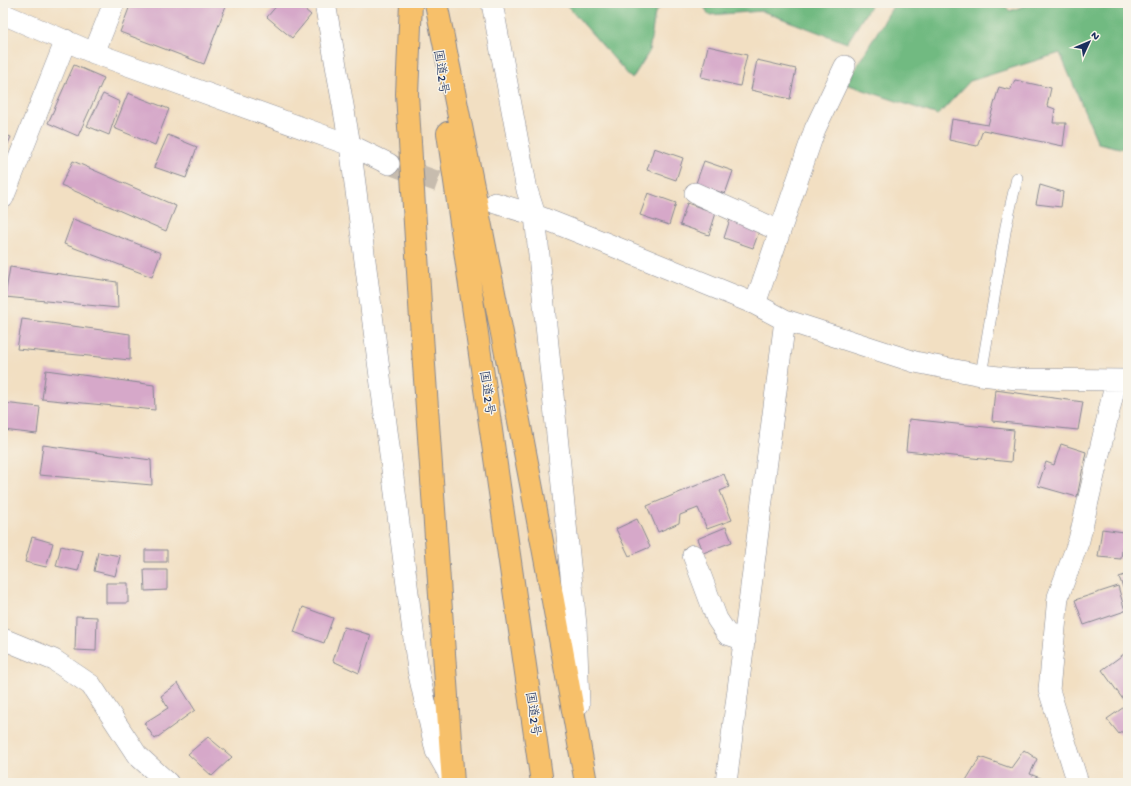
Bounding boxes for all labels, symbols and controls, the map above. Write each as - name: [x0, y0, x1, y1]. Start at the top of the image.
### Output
- north arrow: [1069, 22, 1109, 62]
- text: N: [1088, 30, 1102, 43]
- street label: 国道2号: [429, 48, 452, 96]
- street label: 国道2号: [475, 369, 498, 417]
- street label: 国道2号: [521, 690, 544, 738]

